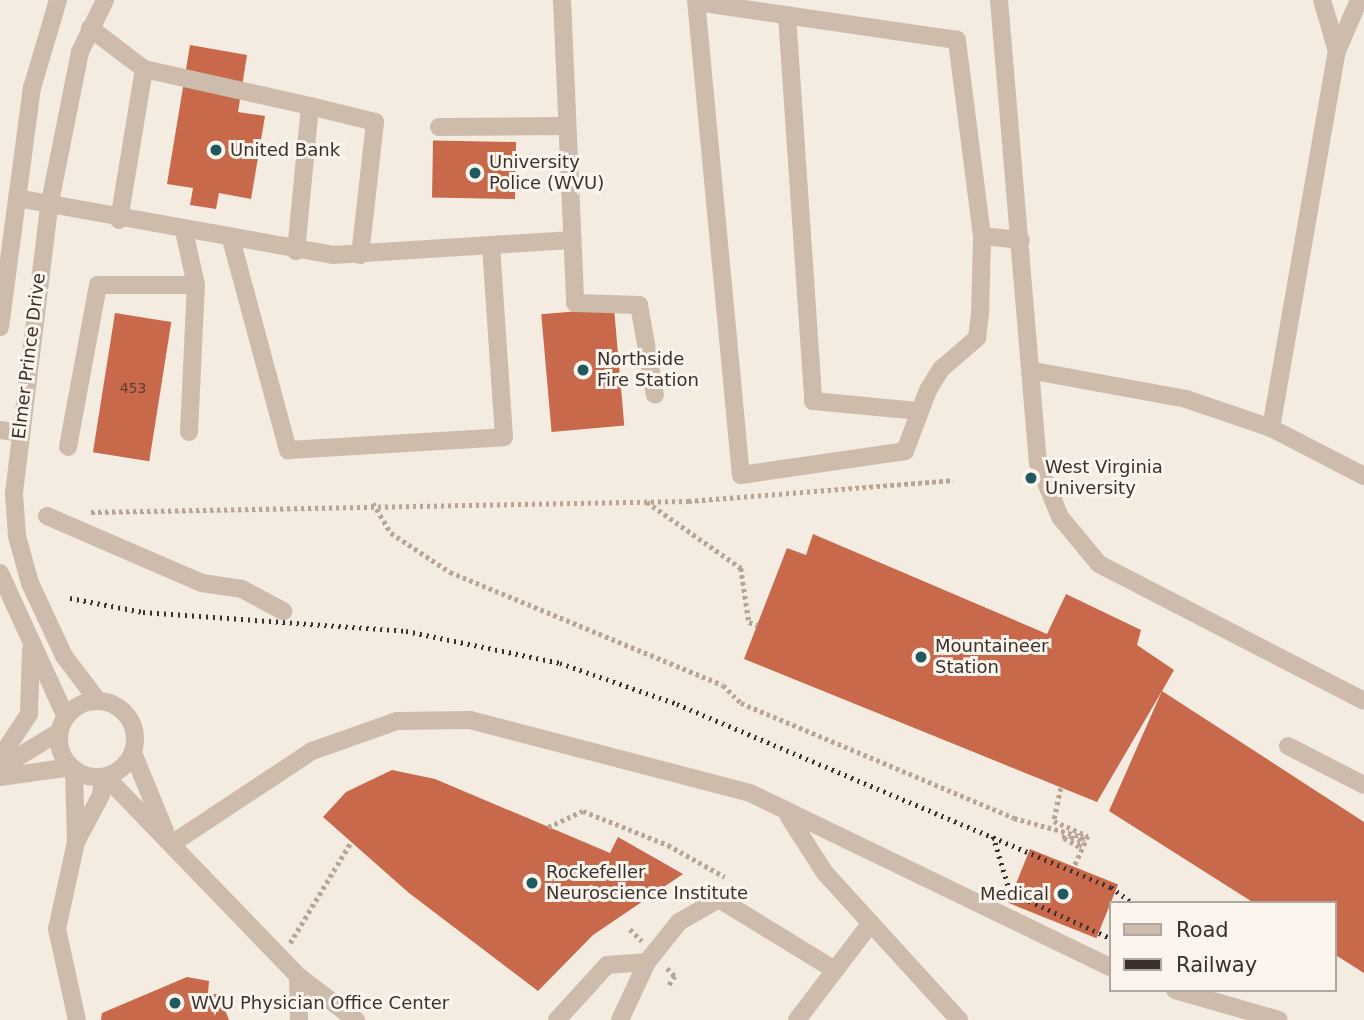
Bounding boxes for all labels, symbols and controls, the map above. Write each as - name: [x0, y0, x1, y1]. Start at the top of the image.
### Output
- place label: United Bank: [230, 139, 340, 161]
- marker: United Bank: [208, 142, 224, 158]
- place label: University Police (WVU): [489, 152, 604, 194]
- marker: University Police (WVU): [467, 165, 483, 181]
- street label: Elmer Prince Drive: [8, 272, 50, 440]
- place label: Northside Fire Station: [597, 349, 699, 392]
- marker: Northside Fire Station: [575, 362, 591, 378]
- house number: 453: [120, 380, 146, 396]
- place label: West Virginia University: [1045, 457, 1163, 500]
- marker: West Virginia University: [1023, 470, 1039, 486]
- place label: Mountaineer Station: [935, 636, 1048, 678]
- marker: Mountaineer Station: [913, 649, 929, 665]
- place label: Rockefeller Neuroscience Institute: [546, 862, 748, 904]
- marker: Rockefeller Neuroscience Institute: [524, 875, 540, 891]
- place label: Medical: [980, 883, 1049, 905]
- marker: Medical: [1055, 886, 1071, 902]
- legend: [1108, 901, 1336, 992]
- text: Road: [1176, 918, 1229, 942]
- text: Railway: [1176, 953, 1257, 977]
- place label: WVU Physician Office Center: [191, 992, 449, 1014]
- marker: WVU Physician Office Center: [165, 993, 185, 1013]

